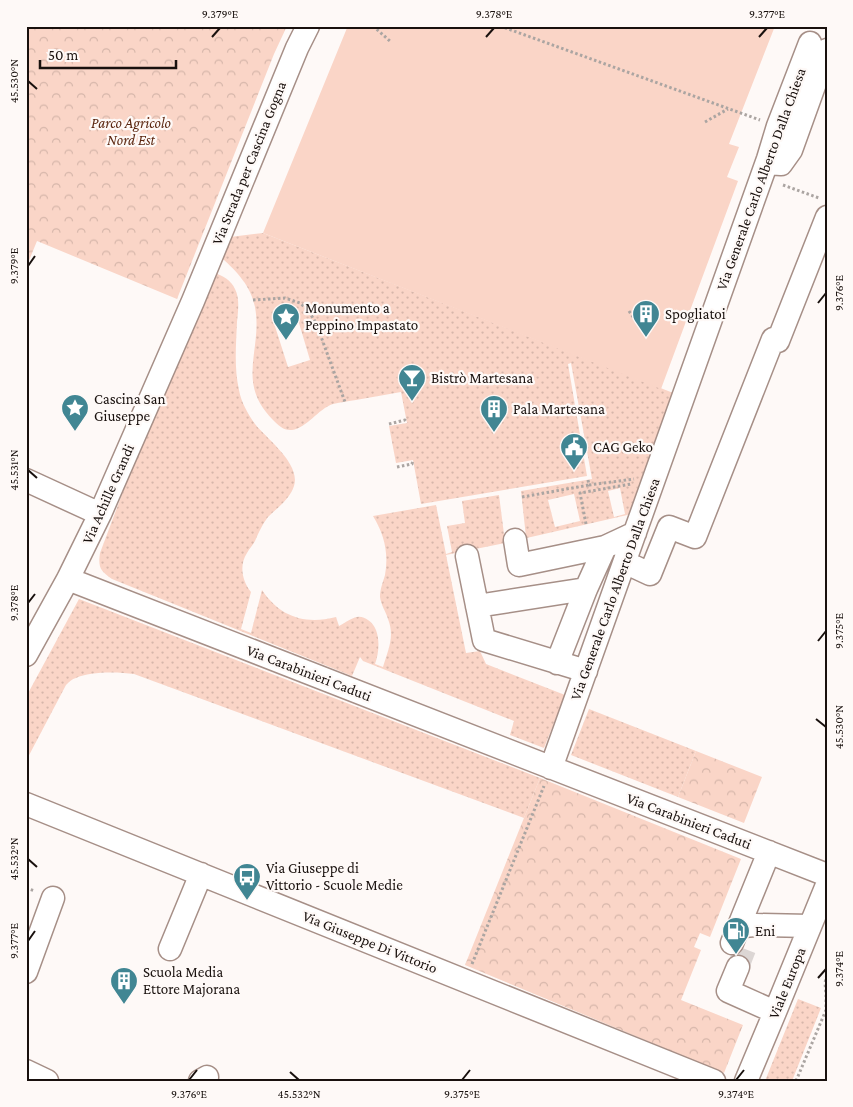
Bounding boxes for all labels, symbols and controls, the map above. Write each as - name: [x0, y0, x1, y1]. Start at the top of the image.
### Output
- text: 9.379°E: [202, 7, 239, 21]
- text: 9.378°E: [476, 7, 513, 21]
- text: 9.377°E: [749, 7, 785, 21]
- scale bar: [40, 38, 176, 70]
- text: 50 m: [48, 47, 78, 63]
- text: 45.530°N: [7, 59, 21, 103]
- street label: Via Generale Carlo Alberto Dalla Chiesa: [713, 66, 809, 292]
- street label: Via Strada per Cascina Gogna: [209, 79, 290, 247]
- park label: Parco Agricolo Nord Est: [91, 115, 171, 148]
- text: 9.379°E: [7, 247, 21, 284]
- text: 9.376°E: [832, 275, 846, 311]
- building icon: Spogliatoi: [631, 299, 661, 338]
- place label: Monumento a Peppino Impastato: [305, 300, 418, 334]
- place icon: Monumento a Peppino Impastato: [271, 302, 301, 341]
- place label: Spogliatoi: [665, 306, 726, 323]
- bar icon: Bistrò Martesana: [397, 363, 427, 402]
- place label: Bistrò Martesana: [431, 370, 533, 386]
- place label: Cascina San Giuseppe: [94, 391, 166, 425]
- place icon: Cascina San Giuseppe: [60, 393, 90, 432]
- building icon: Pala Martesana: [479, 394, 509, 433]
- place label: Pala Martesana: [513, 401, 605, 417]
- public building icon: CAG Geko: [559, 432, 589, 471]
- place label: CAG Geko: [593, 439, 653, 455]
- street label: Via Achille Grandi: [79, 442, 137, 546]
- text: 45.531°N: [7, 449, 21, 491]
- street label: Via Generale Carlo Alberto Dalla Chiesa: [567, 476, 663, 702]
- text: 9.378°E: [7, 584, 21, 621]
- text: 9.375°E: [832, 613, 846, 649]
- street label: Via Carabinieri Caduti: [244, 642, 374, 704]
- text: 45.530°N: [832, 705, 846, 749]
- street label: Via Carabinieri Caduti: [624, 790, 754, 852]
- text: 45.532°N: [7, 837, 21, 881]
- place label: Via Giuseppe di Vittorio - Scuole Medie: [266, 860, 403, 893]
- bus stop icon: Via Giuseppe di Vittorio - Scuole Medie: [232, 862, 262, 901]
- street label: Via Giuseppe Di Vittorio: [300, 908, 440, 977]
- fuel station icon: Eni: [721, 916, 751, 955]
- text: 9.377°E: [7, 923, 21, 959]
- place label: Eni: [755, 923, 775, 939]
- street label: Viale Europa: [765, 945, 810, 1022]
- text: 9.374°E: [832, 951, 846, 987]
- place label: Scuola Media Ettore Majorana: [143, 964, 240, 998]
- building icon: Scuola Media Ettore Majorana: [109, 966, 139, 1005]
- text: 9.376°E: [171, 1087, 207, 1101]
- text: 45.532°N: [277, 1087, 321, 1101]
- text: 9.375°E: [444, 1087, 480, 1101]
- text: 9.374°E: [718, 1087, 754, 1101]

